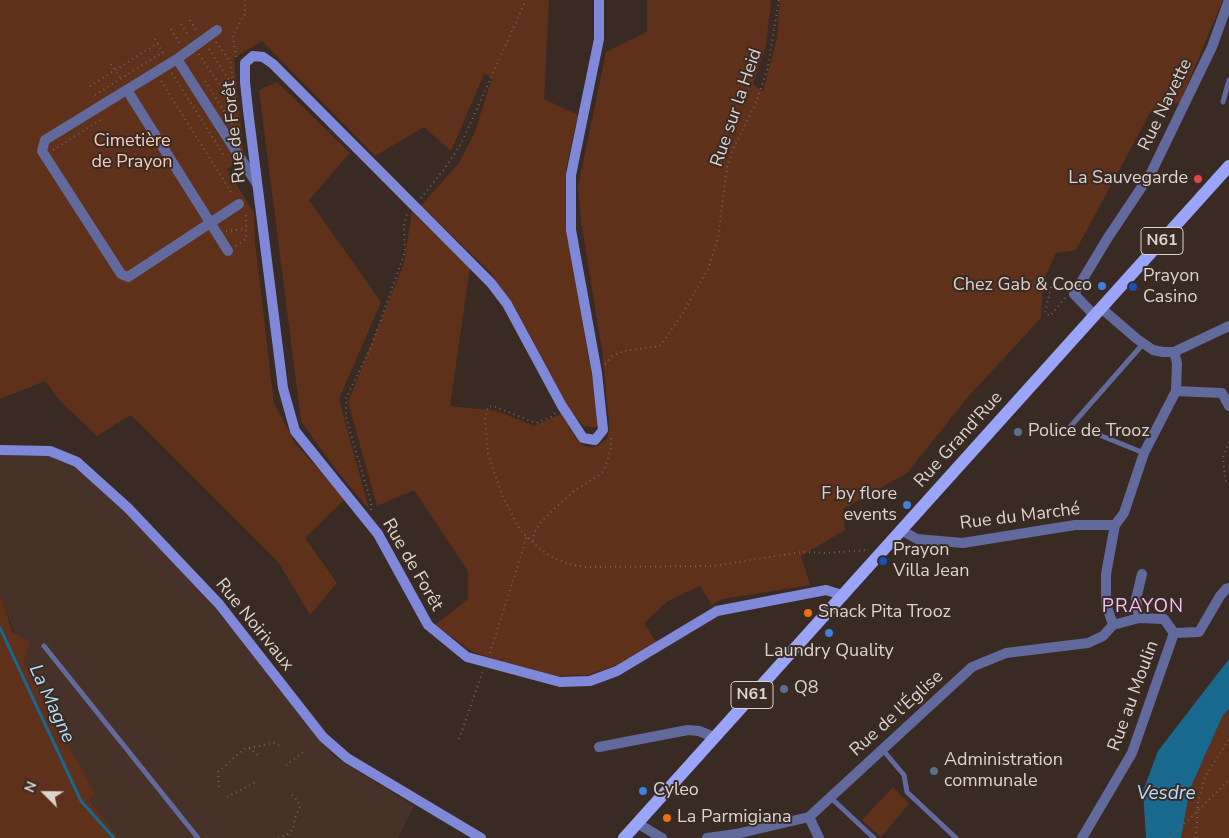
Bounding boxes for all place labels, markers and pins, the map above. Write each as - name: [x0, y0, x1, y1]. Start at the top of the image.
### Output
- place label: La Sauvegarde: [1068, 168, 1188, 190]
- marker: La Sauvegarde: [1192, 173, 1204, 185]
- place label: Prayon Casino: [1143, 266, 1199, 308]
- place label: Chez Gab & Coco: [953, 275, 1092, 297]
- marker: Chez Gab & Coco: [1096, 280, 1108, 292]
- marker: Prayon Casino: [1127, 281, 1139, 293]
- place label: Police de Trooz: [1028, 421, 1150, 443]
- marker: Police de Trooz: [1012, 426, 1024, 438]
- place label: F by flore events: [821, 484, 897, 526]
- marker: F by flore events: [901, 499, 913, 511]
- place label: Prayon Villa Jean: [893, 540, 970, 582]
- marker: Prayon Villa Jean: [877, 555, 889, 567]
- place label: Snack Pita Trooz: [818, 602, 951, 624]
- marker: Snack Pita Trooz: [802, 607, 814, 619]
- marker: Laundry Quality: [823, 627, 835, 639]
- place label: Laundry Quality: [764, 641, 894, 663]
- place label: Q8: [794, 678, 819, 700]
- marker: Q8: [778, 683, 790, 695]
- place label: Administration communale: [944, 750, 1063, 792]
- marker: Administration communale: [928, 765, 940, 777]
- place label: Cyleo: [653, 780, 699, 802]
- marker: Cyleo: [637, 785, 649, 797]
- place label: La Parmigiana: [677, 807, 791, 829]
- marker: La Parmigiana: [661, 812, 673, 824]

